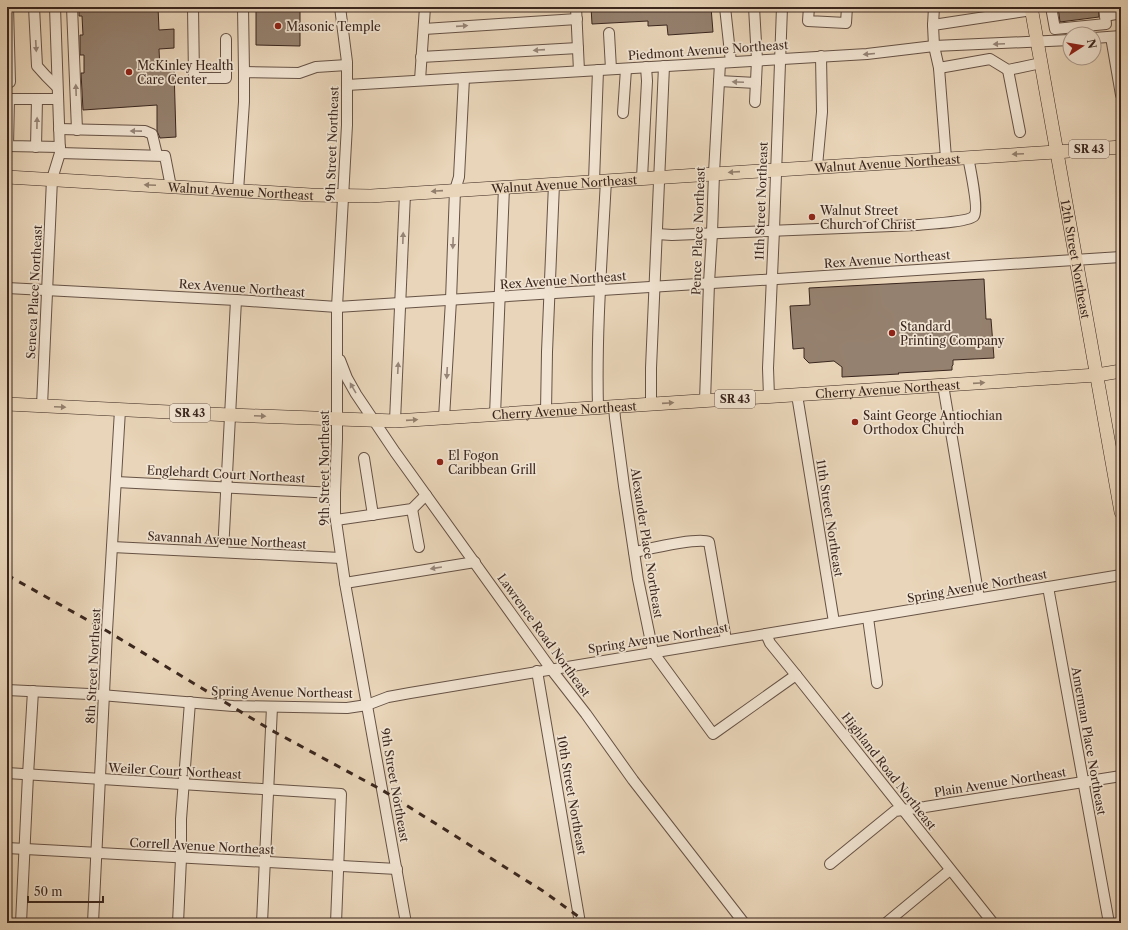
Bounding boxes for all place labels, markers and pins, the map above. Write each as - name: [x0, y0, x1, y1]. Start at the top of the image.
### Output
- place label: Masonic Temple: [286, 19, 381, 34]
- marker: Masonic Temple: [273, 21, 283, 31]
- place label: McKinley Health Care Center: [137, 58, 234, 87]
- marker: McKinley Health Care Center: [124, 67, 134, 77]
- place label: Walnut Street Church of Christ: [819, 203, 916, 232]
- marker: Walnut Street Church of Christ: [807, 212, 817, 222]
- place label: Standard Printing Company: [900, 319, 1005, 348]
- marker: Standard Printing Company: [887, 328, 897, 338]
- place label: Saint George Antiochian Orthodox Church: [863, 408, 1003, 437]
- marker: Saint George Antiochian Orthodox Church: [850, 417, 860, 427]
- place label: El Fogon Caribbean Grill: [448, 448, 536, 477]
- marker: El Fogon Caribbean Grill: [435, 457, 445, 467]

